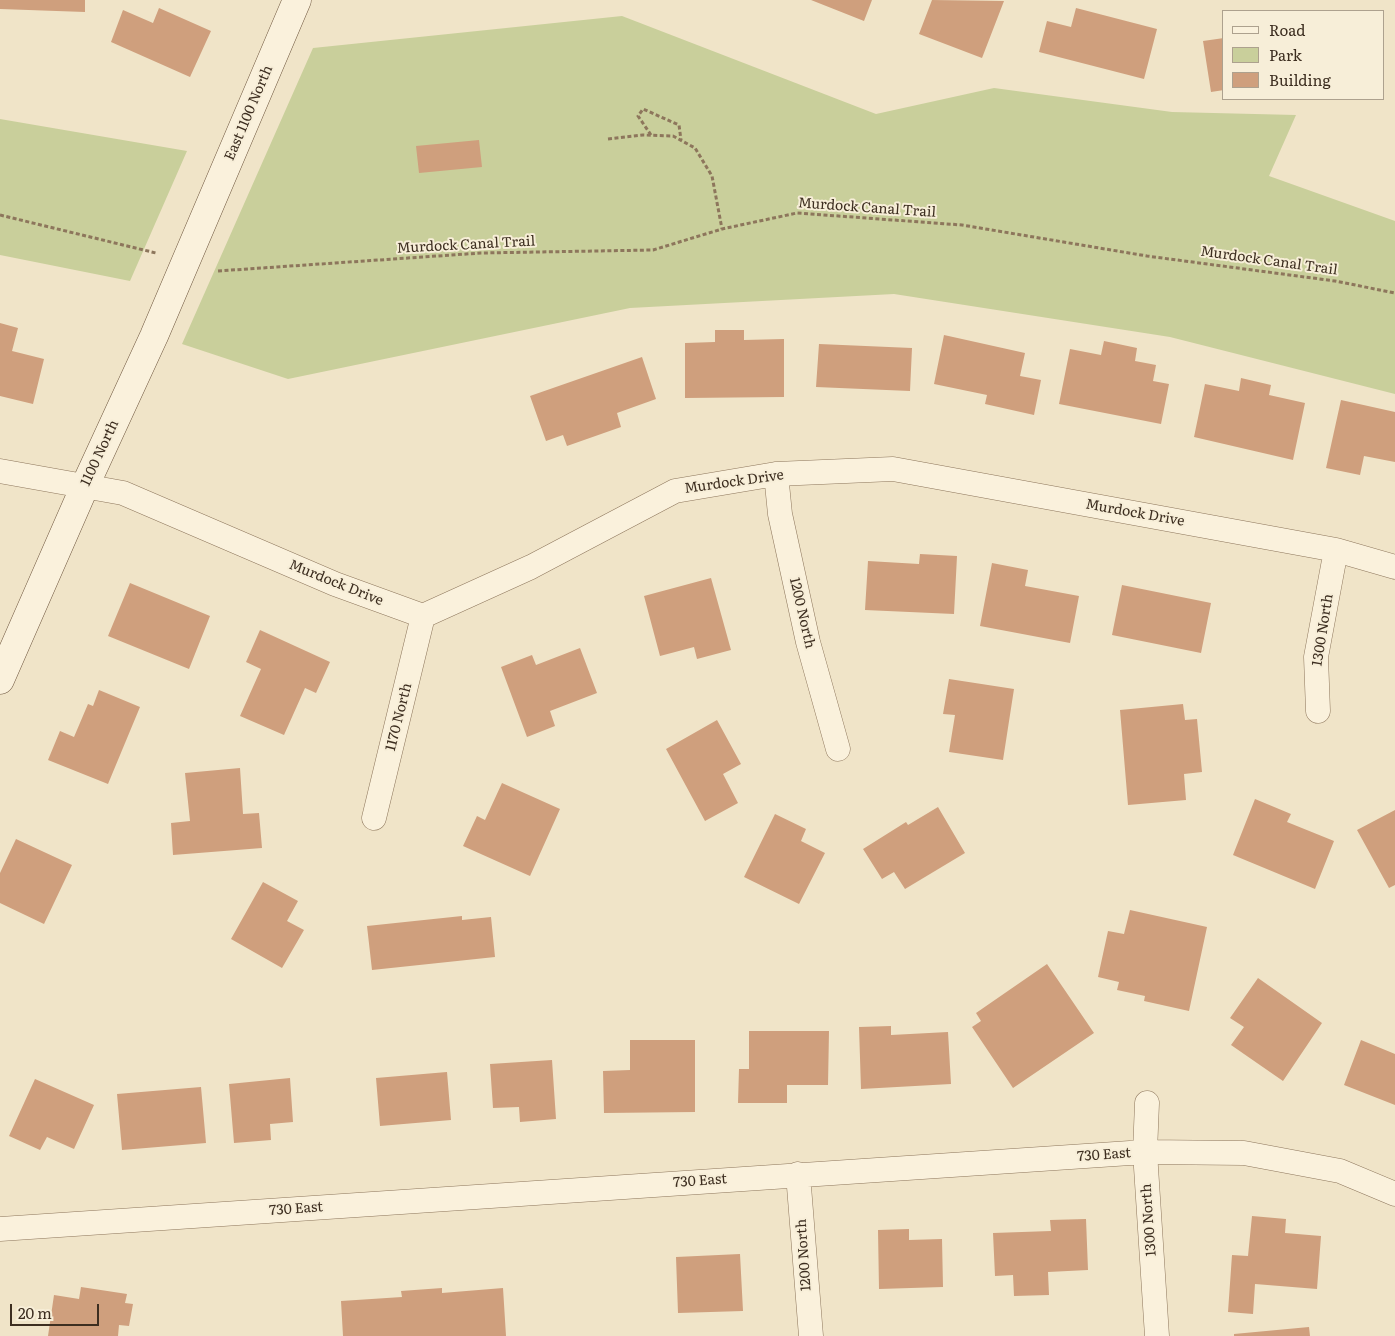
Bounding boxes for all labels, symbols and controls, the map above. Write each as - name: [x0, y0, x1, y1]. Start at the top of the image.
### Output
- legend: [1222, 10, 1385, 100]
- text: Road: [1269, 18, 1305, 41]
- text: Park: [1269, 43, 1302, 66]
- street label: East 1100 North: [221, 63, 277, 163]
- text: Building: [1269, 68, 1331, 91]
- street label: Murdock Canal Trail: [797, 195, 937, 221]
- street label: Murdock Canal Trail: [396, 233, 536, 257]
- street label: Murdock Canal Trail: [1199, 243, 1339, 279]
- street label: 1100 North: [77, 417, 123, 489]
- street label: Murdock Drive: [683, 467, 785, 497]
- street label: Murdock Drive: [1084, 496, 1186, 530]
- street label: Murdock Drive: [286, 556, 386, 610]
- street label: 1200 North: [786, 576, 818, 650]
- street label: 1300 North: [1309, 593, 1337, 667]
- street label: 1170 North: [382, 681, 416, 753]
- street label: 730 East: [1077, 1145, 1131, 1165]
- street label: 730 East: [673, 1171, 727, 1191]
- street label: 1300 North: [1138, 1183, 1160, 1257]
- street label: 730 East: [269, 1199, 323, 1219]
- street label: 1200 North: [793, 1218, 815, 1292]
- scale bar: [12, 1294, 101, 1326]
- text: 20 m: [18, 1301, 52, 1324]

